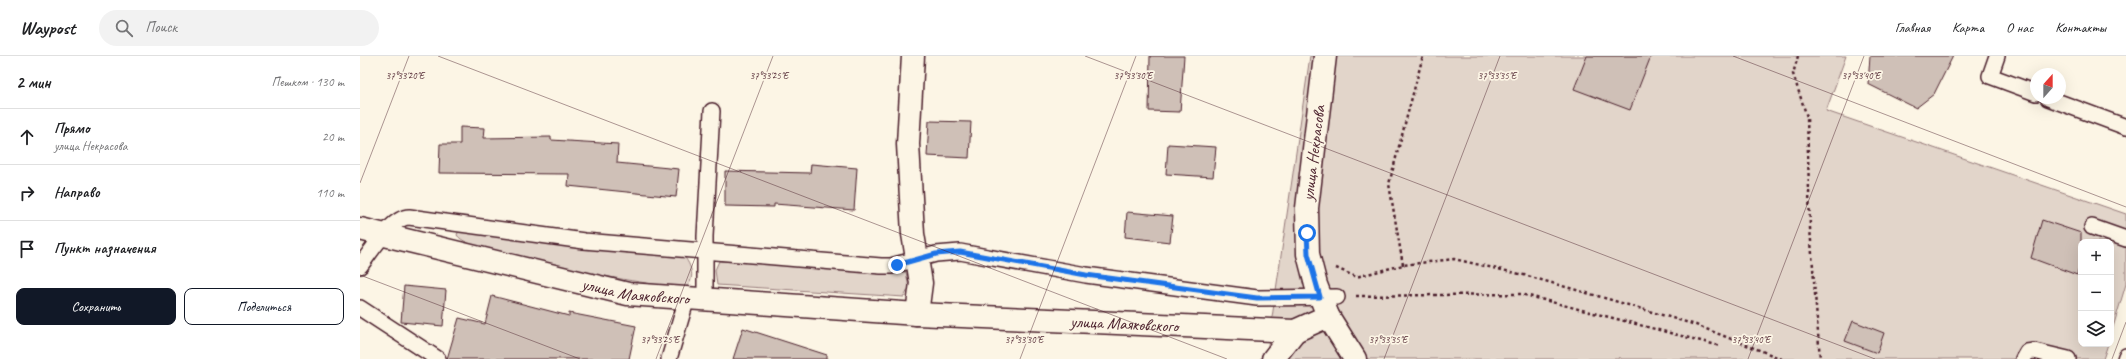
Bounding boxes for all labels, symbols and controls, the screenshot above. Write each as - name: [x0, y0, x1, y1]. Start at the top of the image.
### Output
- search box: [99, 10, 379, 46]
- text: Waypost: [20, 16, 75, 40]
- icon: search: [113, 17, 135, 39]
- text: Поиск: [145, 18, 177, 37]
- text: Главная: [1895, 19, 1930, 36]
- text: Карта: [1952, 19, 1984, 36]
- text: О нас: [2006, 19, 2033, 36]
- text: Контакты: [2055, 19, 2106, 36]
- north arrow: [2030, 68, 2066, 104]
- text: 37°33'20"E: [386, 69, 426, 82]
- text: 37°33'25"E: [750, 69, 790, 82]
- text: 37°33'30"E: [1114, 69, 1154, 82]
- text: 37°33'35"E: [1478, 69, 1518, 82]
- text: 37°33'40"E: [1842, 69, 1882, 82]
- text: 2 мин: [16, 72, 51, 93]
- text: Пешком · 130 m: [271, 74, 344, 90]
- street label: улица Некрасова: [1297, 103, 1330, 203]
- text: Прямо: [54, 119, 90, 138]
- icon: ahead: [16, 126, 38, 148]
- text: 20 m: [322, 129, 344, 145]
- text: улица Некрасова: [54, 138, 127, 154]
- icon: right: [16, 182, 38, 204]
- text: Направо: [54, 183, 100, 202]
- text: 110 m: [316, 185, 344, 201]
- route start: [1298, 224, 1316, 242]
- icon: arrive: [16, 238, 38, 260]
- text: Пункт назначения: [54, 239, 156, 258]
- map controls: [2078, 239, 2114, 347]
- button: +: [2078, 239, 2114, 275]
- route end: [888, 256, 906, 274]
- street label: улица Маяковского: [579, 273, 692, 309]
- button: −: [2078, 275, 2114, 311]
- button: Сохранить: [16, 288, 176, 325]
- button: Поделиться: [184, 288, 344, 325]
- street label: улица Маяковского: [1069, 311, 1181, 337]
- button: layers: [2078, 311, 2114, 347]
- text: 37°33'25"E: [641, 333, 681, 346]
- text: 37°33'30"E: [1005, 333, 1045, 346]
- text: 37°33'35"E: [1369, 333, 1409, 346]
- text: 37°33'40"E: [1732, 333, 1772, 346]

